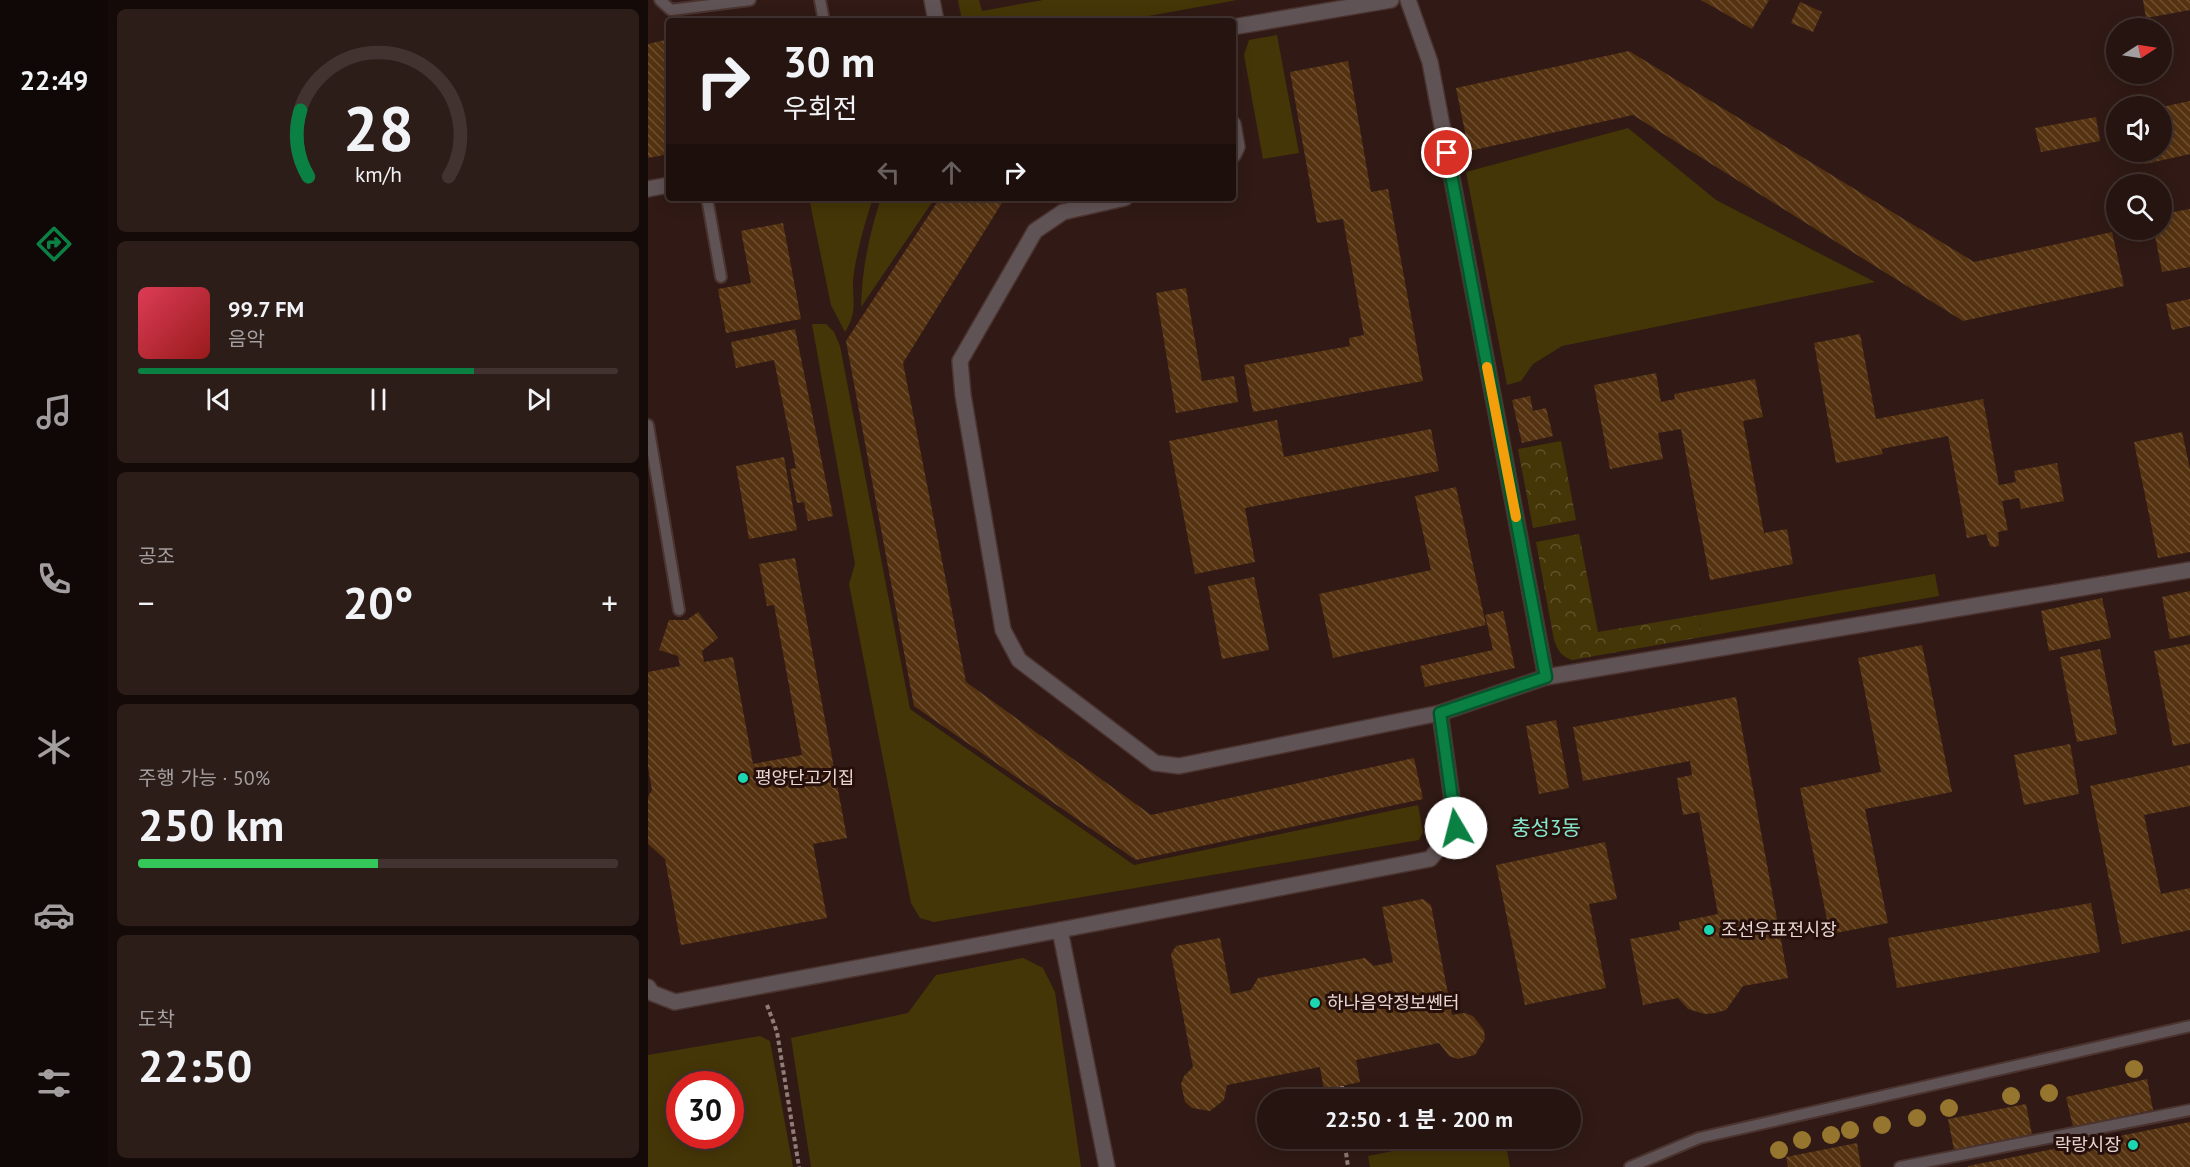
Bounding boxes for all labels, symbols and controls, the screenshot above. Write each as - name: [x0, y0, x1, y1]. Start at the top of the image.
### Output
- north arrow: [2106, 18, 2172, 84]
- map controls: [2106, 18, 2172, 240]
- text: 30 m: [783, 34, 875, 89]
- icon: right: [684, 42, 762, 120]
- text: 22:49: [20, 63, 88, 97]
- text: 28: [343, 87, 413, 168]
- text: 우회전: [783, 91, 858, 125]
- button: sound: [2106, 96, 2172, 162]
- pin: [1421, 127, 1472, 178]
- icon: arrive: [1430, 136, 1463, 169]
- icon: left: [872, 156, 905, 189]
- icon: ahead: [935, 156, 968, 189]
- icon: right: [998, 156, 1031, 189]
- text: km/h: [354, 161, 401, 189]
- button: search: [2106, 174, 2172, 240]
- icon: directions: [33, 223, 75, 265]
- text: 99.7 FM: [228, 295, 304, 323]
- text: 음악: [228, 326, 265, 352]
- icon: previous: [202, 383, 235, 416]
- icon: pause: [362, 383, 395, 416]
- icon: next: [522, 383, 555, 416]
- icon: music: [33, 391, 75, 433]
- text: 공조: [138, 543, 175, 569]
- icon: phone: [33, 558, 75, 600]
- text: 20°: [343, 573, 413, 631]
- text: −: [138, 581, 155, 624]
- text: +: [601, 581, 618, 624]
- icon: climate: [33, 726, 75, 768]
- text: 주행 가능 · 50%: [138, 765, 270, 791]
- place label: 평양단고기집: [755, 766, 854, 789]
- marker: 평양단고기집: [736, 771, 750, 785]
- text: 250 km: [138, 795, 284, 853]
- position arrow: [1424, 796, 1488, 860]
- district label: 충성3동: [1511, 814, 1581, 841]
- icon: car: [33, 894, 75, 936]
- place label: 조선우표전시장: [1721, 918, 1837, 941]
- marker: 조선우표전시장: [1702, 923, 1716, 937]
- place label: 하나음악정보쎈터: [1327, 991, 1459, 1014]
- marker: 하나음악정보쎈터: [1308, 996, 1322, 1010]
- text: 도착: [138, 1006, 175, 1032]
- text: 22:50: [138, 1036, 252, 1094]
- icon: filters: [33, 1062, 75, 1104]
- speed limit sign: 30: [666, 1071, 744, 1149]
- text: 22:50 · 1 분 · 200 m: [1325, 1105, 1513, 1133]
- place label: 락랑시장: [2055, 1133, 2121, 1156]
- marker: 락랑시장: [2126, 1138, 2140, 1152]

